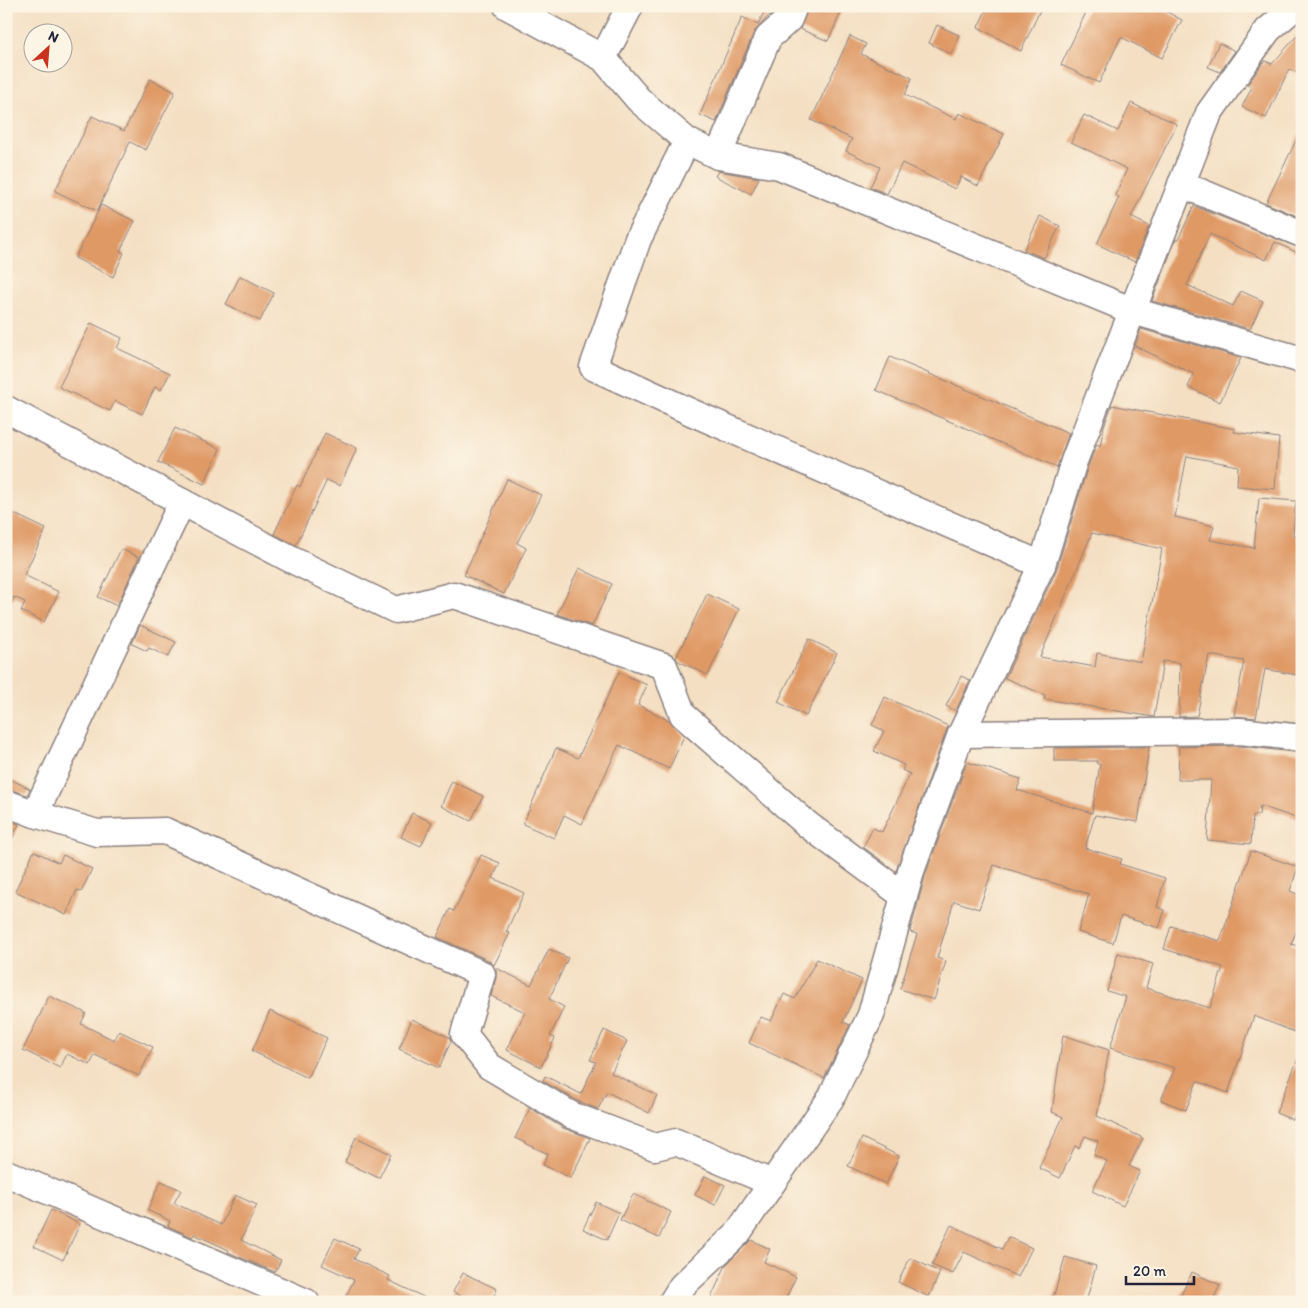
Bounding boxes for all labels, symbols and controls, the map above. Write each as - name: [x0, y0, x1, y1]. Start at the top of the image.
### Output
- north arrow: [22, 22, 72, 72]
- text: N: [46, 27, 61, 46]
- scale bar: [1126, 1253, 1193, 1285]
- text: 20 m: [1133, 1262, 1167, 1280]

